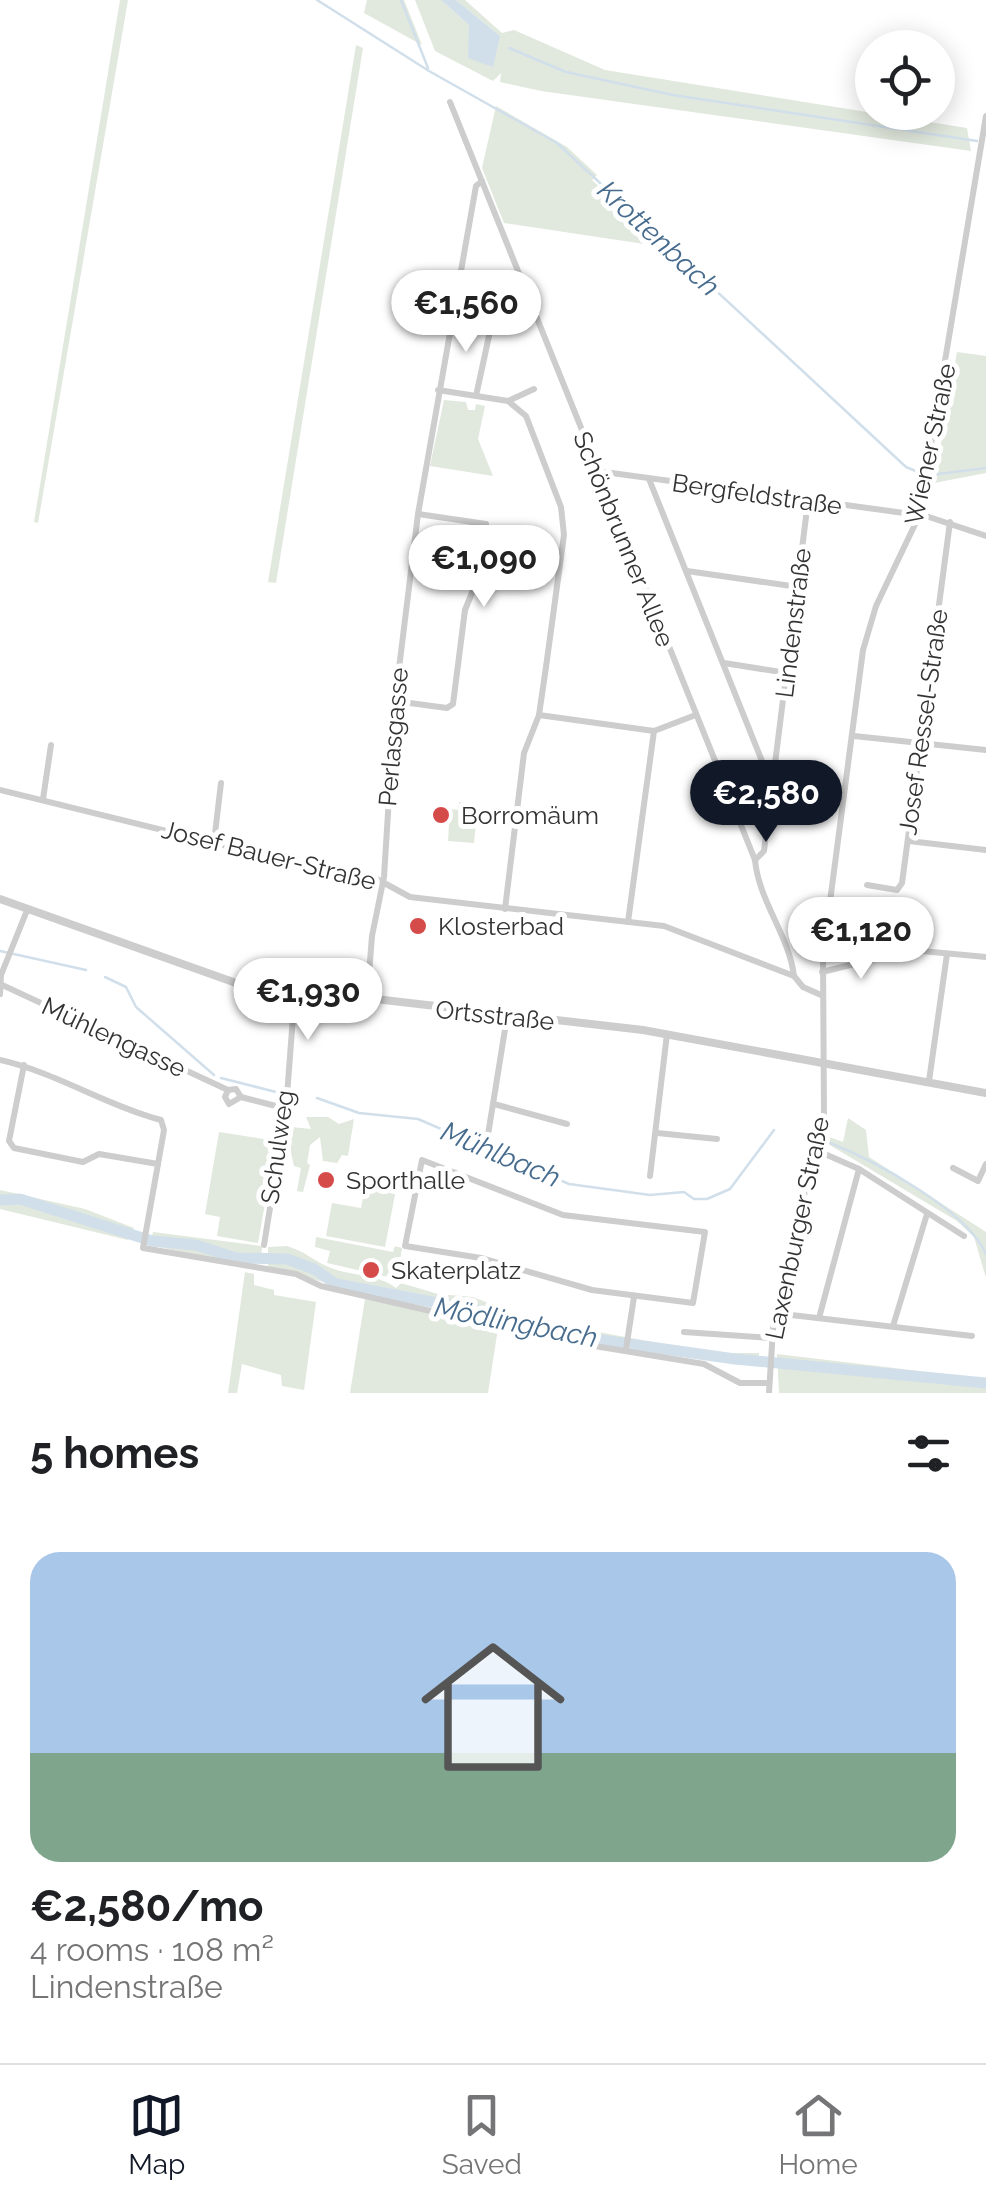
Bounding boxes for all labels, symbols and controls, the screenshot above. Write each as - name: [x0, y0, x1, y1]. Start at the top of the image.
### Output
- map controls: [855, 30, 955, 130]
- button: locate: [855, 30, 955, 130]
- water label: Krottenbach: [591, 174, 726, 303]
- pin: €1,560: [385, 270, 547, 355]
- text: €1,560: [413, 284, 519, 321]
- street label: Wiener Straße: [898, 361, 962, 527]
- street label: Schönbrunner Allee: [567, 427, 681, 651]
- street label: Bergfeldstraße: [670, 467, 844, 521]
- pin: €1,090: [403, 525, 565, 610]
- text: €1,090: [431, 539, 537, 576]
- street label: Lindenstraße: [769, 546, 817, 700]
- street label: Josef Ressel-Straße: [892, 607, 954, 837]
- street label: Perlasgasse: [372, 666, 414, 808]
- pin: €2,580: [685, 760, 847, 845]
- text: €2,580: [712, 774, 820, 811]
- place label: Borromäum: [461, 800, 599, 830]
- marker: Borromäum: [430, 804, 452, 826]
- street label: Josef Bauer-Straße: [159, 814, 379, 896]
- pin: €1,120: [780, 897, 942, 982]
- place label: Klosterbad: [438, 911, 564, 941]
- text: €1,120: [810, 911, 912, 948]
- marker: Klosterbad: [407, 915, 429, 937]
- pin: €1,930: [227, 958, 389, 1043]
- text: €1,930: [255, 972, 361, 1009]
- street label: Mühlengasse: [37, 991, 191, 1083]
- street label: Ortsstraße: [434, 994, 556, 1036]
- street label: Schulweg: [254, 1088, 300, 1206]
- street label: Laxenburger Straße: [759, 1114, 835, 1342]
- water label: Mühlbach: [436, 1115, 565, 1194]
- place label: Sporthalle: [346, 1165, 465, 1195]
- marker: Sporthalle: [315, 1169, 337, 1191]
- place label: Skaterplatz: [391, 1255, 521, 1285]
- marker: Skaterplatz: [360, 1259, 382, 1281]
- water label: Mödlingbach: [432, 1291, 600, 1354]
- icon: filters: [901, 1426, 956, 1481]
- text: 5 homes: [30, 1429, 199, 1478]
- icon: home: [403, 1617, 583, 1797]
- text: €2,580/mo: [30, 1882, 263, 1931]
- text: 4 rooms · 108 m²: [30, 1931, 274, 1968]
- text: Lindenstraße: [30, 1968, 223, 2005]
- tab: Map: [128, 2088, 185, 2181]
- tab: Saved: [442, 2088, 522, 2181]
- tab: Home: [778, 2088, 858, 2181]

